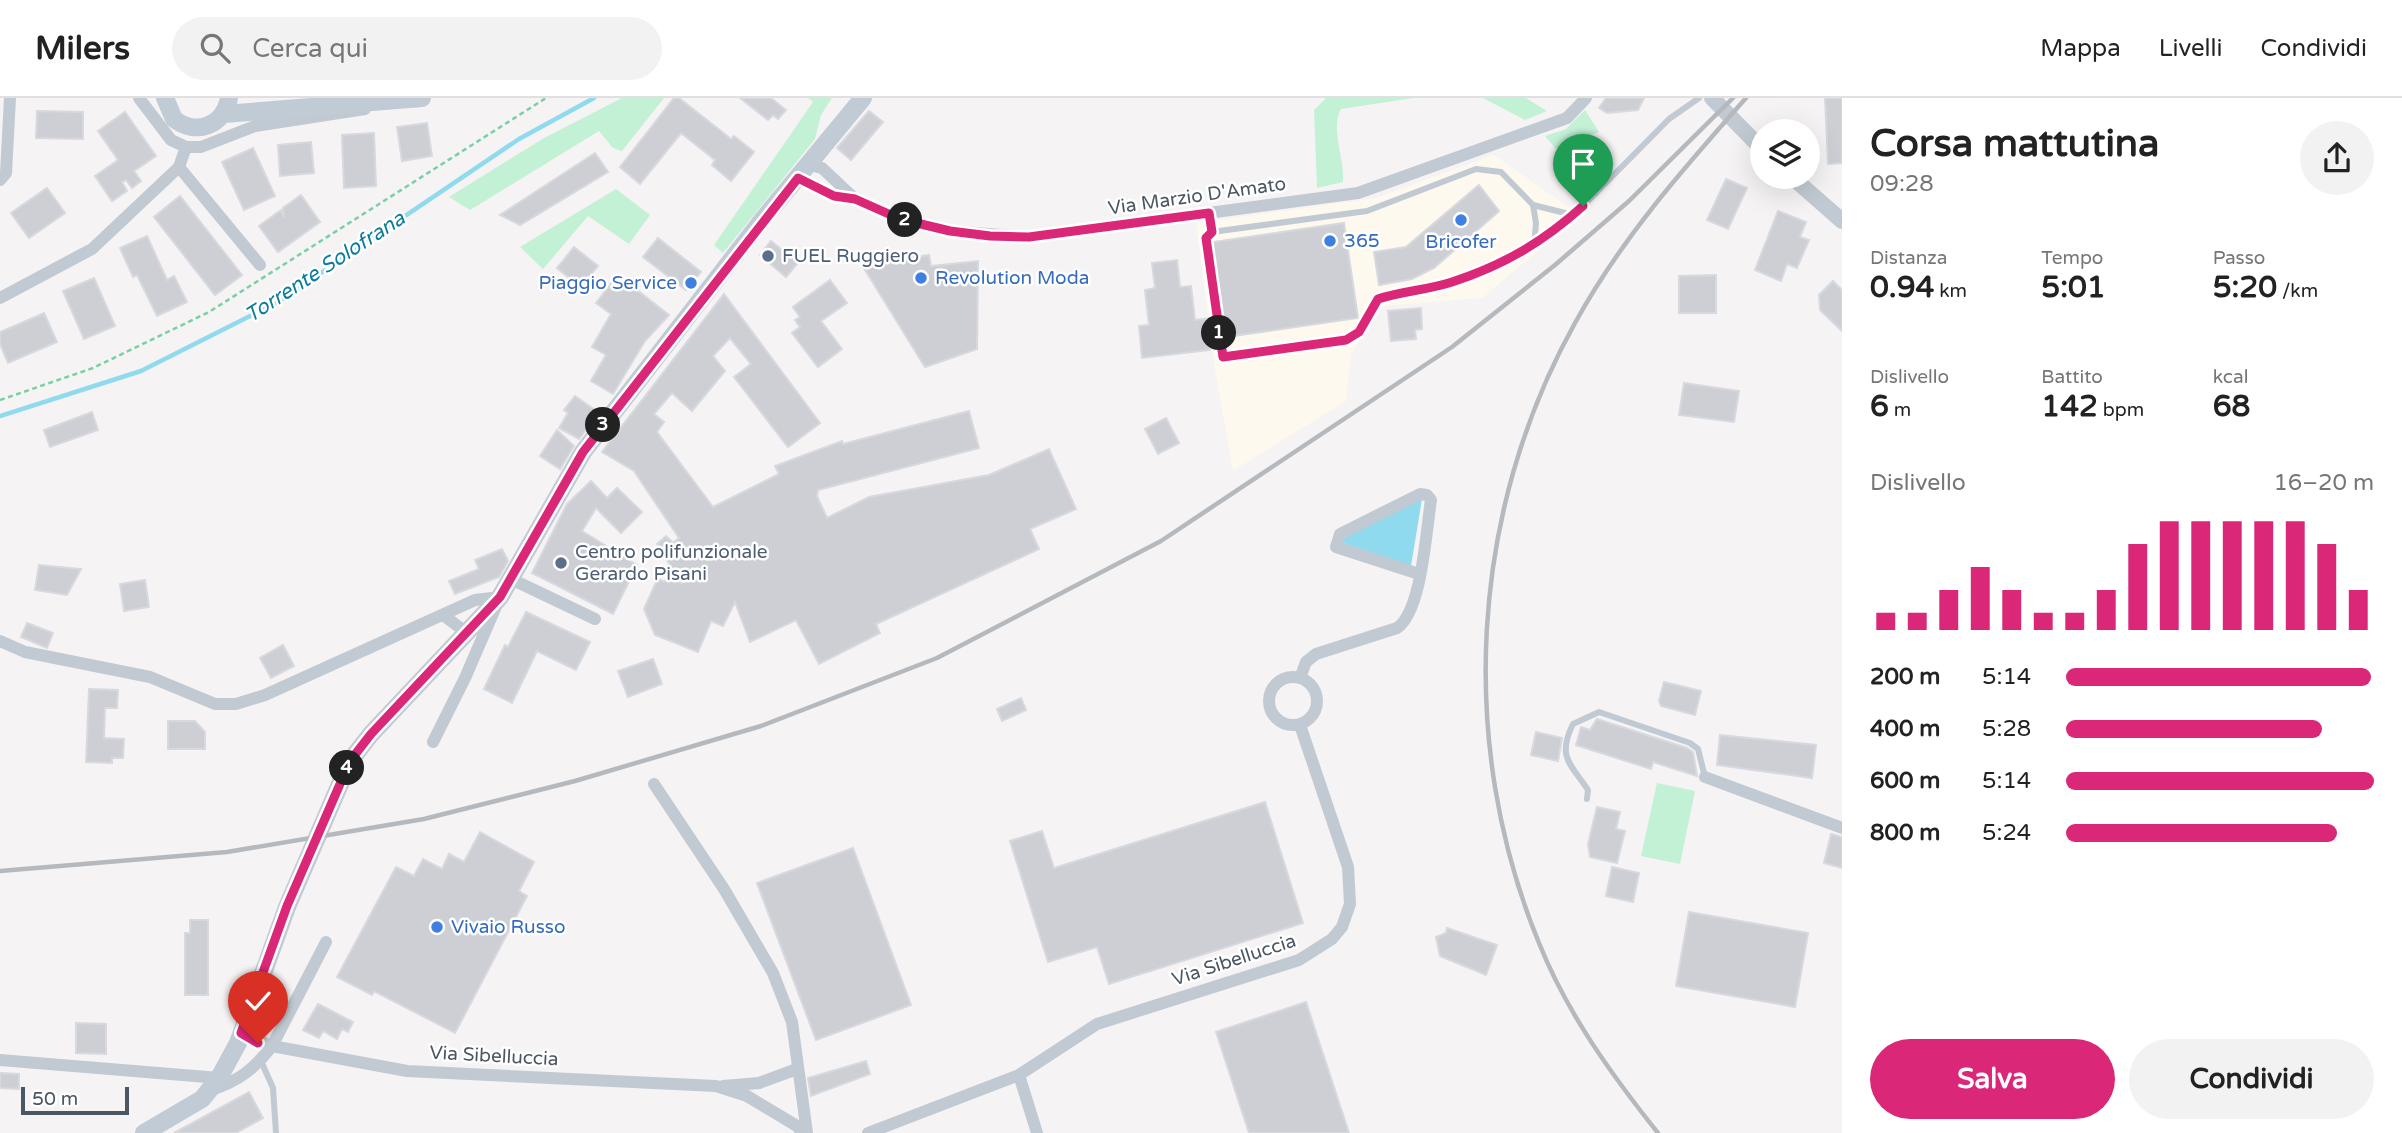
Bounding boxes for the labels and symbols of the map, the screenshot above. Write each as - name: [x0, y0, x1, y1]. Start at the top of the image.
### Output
- pin: [1553, 134, 1613, 206]
- street label: Via Marzio D'Amato: [1107, 173, 1287, 219]
- pin: 2: [888, 202, 922, 238]
- water label: Torrente Solofrana: [240, 205, 411, 328]
- marker: Bricofer: [1453, 212, 1469, 228]
- place label: 365: [1344, 230, 1380, 252]
- place label: Bricofer: [1425, 231, 1497, 253]
- marker: 365: [1322, 233, 1338, 249]
- place label: FUEL Ruggiero: [782, 245, 919, 267]
- marker: FUEL Ruggiero: [760, 248, 776, 264]
- place label: Revolution Moda: [935, 267, 1089, 289]
- marker: Revolution Moda: [913, 270, 929, 286]
- place label: Piaggio Service: [538, 272, 677, 294]
- marker: Piaggio Service: [683, 275, 699, 291]
- pin: 1: [1202, 316, 1236, 350]
- pin: 3: [586, 408, 620, 442]
- place label: Centro polifunzionale Gerardo Pisani: [575, 541, 768, 585]
- marker: Centro polifunzionale Gerardo Pisani: [553, 555, 569, 571]
- pin: 4: [330, 750, 364, 786]
- place label: Vivaio Russo: [451, 916, 565, 938]
- marker: Vivaio Russo: [429, 919, 445, 935]
- street label: Via Sibelluccia: [1169, 930, 1299, 990]
- pin: [228, 971, 288, 1043]
- street label: Via Sibelluccia: [429, 1042, 559, 1070]
- scale bar: [21, 1084, 130, 1116]

